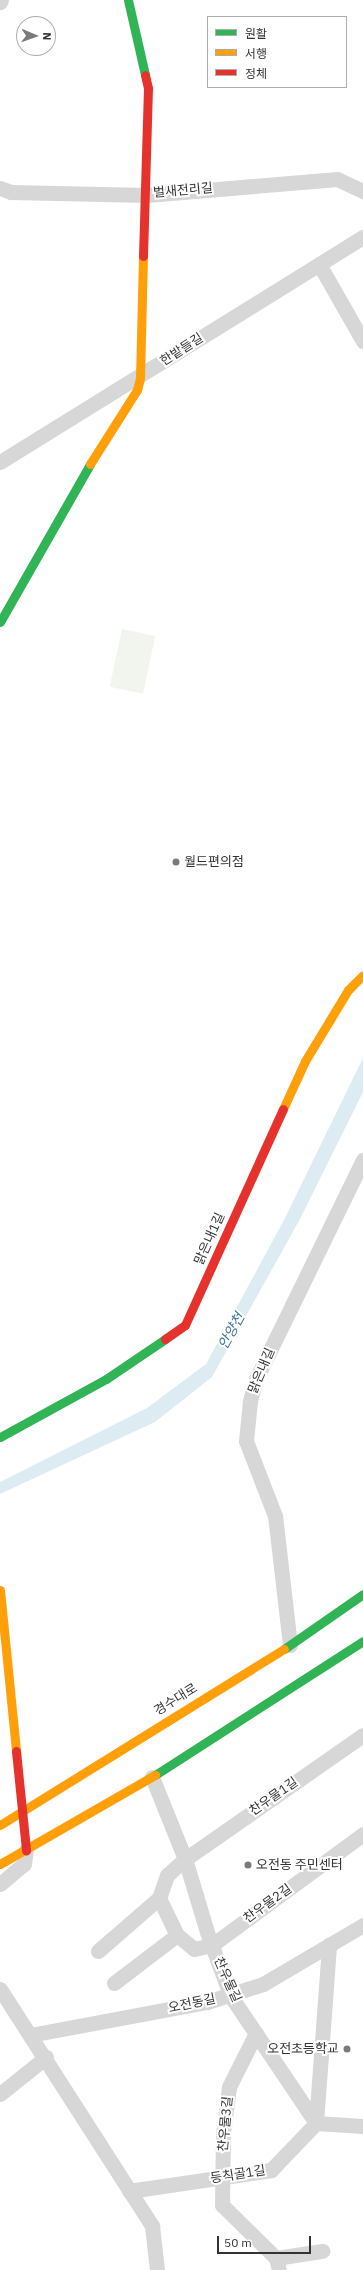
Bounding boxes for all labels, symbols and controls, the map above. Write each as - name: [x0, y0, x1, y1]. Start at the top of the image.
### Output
- north arrow: [16, 16, 56, 56]
- legend: [207, 16, 347, 88]
- text: 원활: [245, 26, 267, 41]
- text: N: [40, 32, 54, 41]
- text: 서행: [245, 46, 267, 61]
- text: 정체: [245, 66, 267, 81]
- street label: 벌새전리길: [153, 181, 213, 201]
- street label: 한밭들길: [158, 330, 206, 370]
- place label: 월드편의점: [184, 854, 244, 870]
- marker: 월드편의점: [171, 857, 181, 867]
- street label: 맑은내1길: [192, 1210, 228, 1268]
- water label: 안양천: [214, 1310, 248, 1352]
- street label: 맑은내길: [245, 1346, 279, 1396]
- street label: 경수대로: [152, 1681, 200, 1719]
- street label: 찬우물1길: [247, 1775, 301, 1819]
- place label: 오전동 주민센터: [256, 1857, 343, 1873]
- marker: 오전동 주민센터: [243, 1860, 253, 1870]
- street label: 찬우물2길: [241, 1881, 295, 1927]
- street label: 찬우물길: [210, 1955, 244, 2005]
- street label: 오전동길: [167, 1991, 217, 2017]
- place label: 오전초등학교: [267, 2041, 339, 2057]
- marker: 오전초등학교: [342, 2044, 352, 2054]
- street label: 찬우물3길: [216, 2096, 236, 2152]
- street label: 등칙골1길: [209, 2163, 267, 2187]
- scale bar: [219, 2228, 313, 2254]
- text: 50 m: [224, 2235, 252, 2250]

